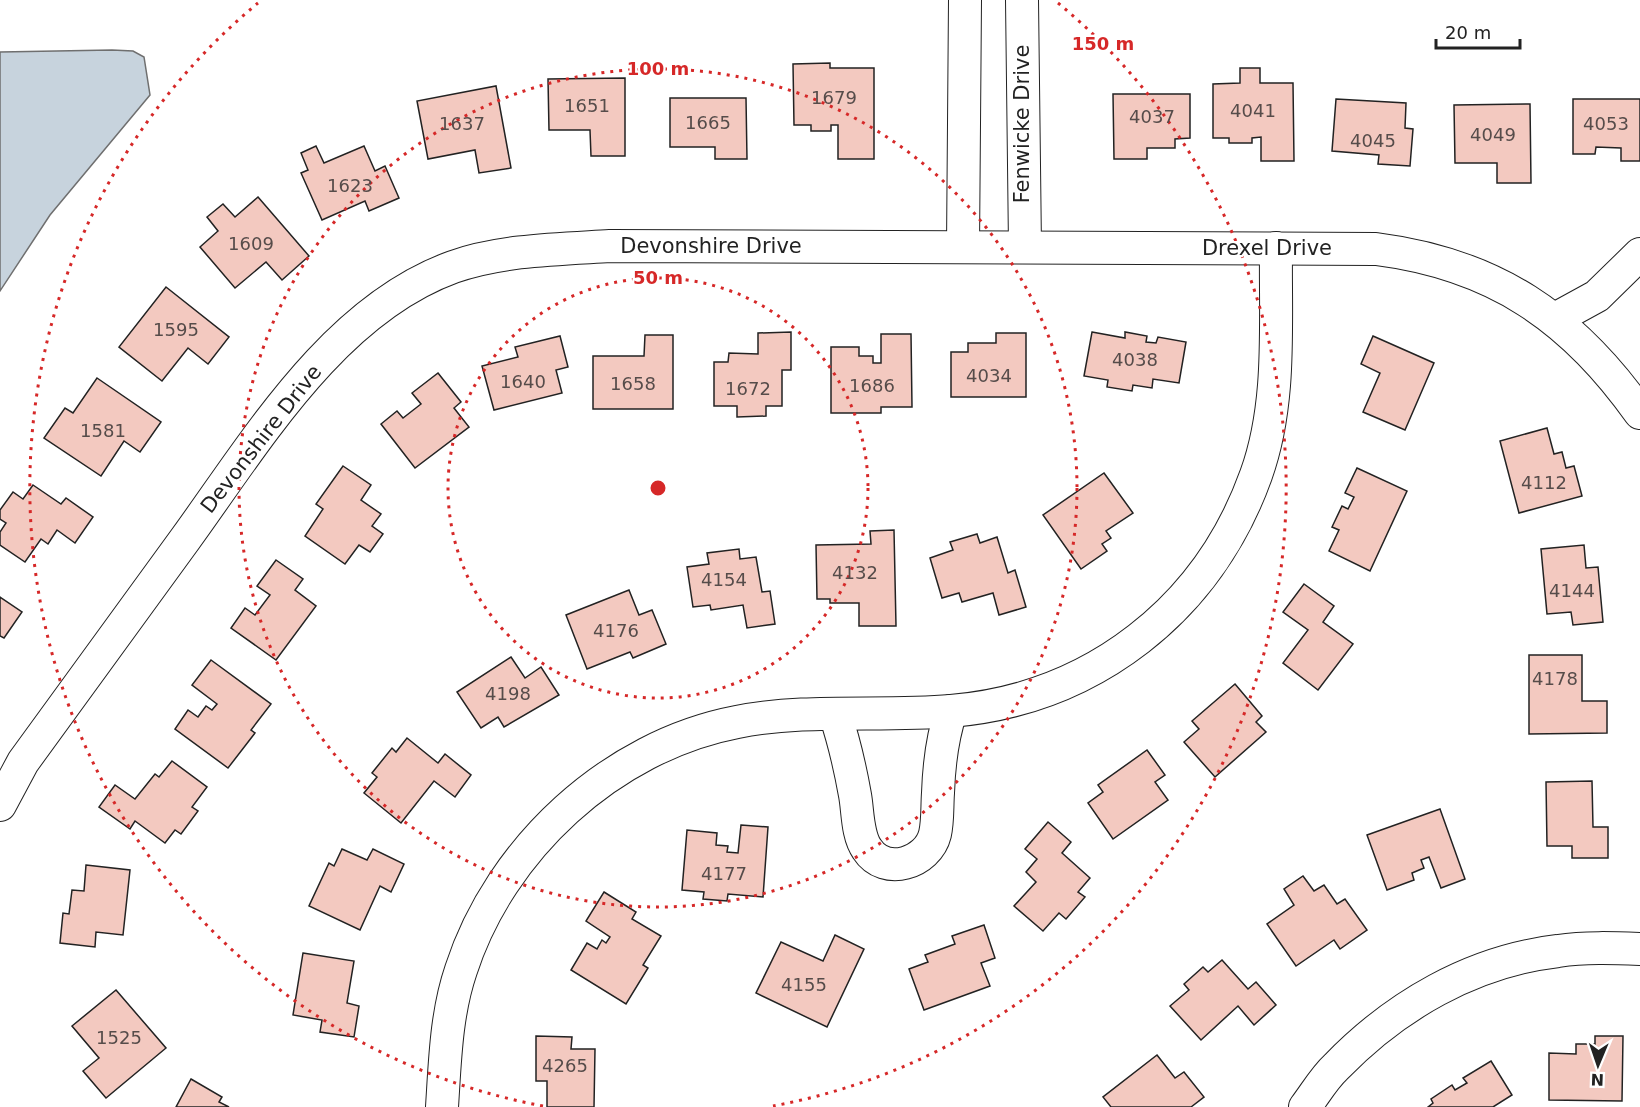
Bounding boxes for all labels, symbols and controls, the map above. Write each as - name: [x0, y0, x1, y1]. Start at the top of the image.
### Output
- scale bar: [1436, 12, 1520, 50]
- text: 20 m: [1445, 22, 1491, 43]
- text: 150 m: [1072, 33, 1134, 54]
- street label: Fenwicke Drive: [1010, 45, 1034, 203]
- text: 100 m: [627, 58, 689, 79]
- house number: 1679: [811, 87, 857, 108]
- house number: 1651: [564, 95, 610, 116]
- house number: 4041: [1230, 100, 1276, 121]
- house number: 4037: [1129, 106, 1175, 127]
- house number: 1665: [685, 112, 731, 133]
- house number: 1637: [439, 113, 485, 134]
- house number: 4053: [1583, 113, 1629, 134]
- house number: 4049: [1470, 124, 1516, 145]
- house number: 4045: [1350, 130, 1396, 151]
- house number: 1623: [327, 175, 373, 196]
- house number: 1609: [228, 233, 274, 254]
- street label: Devonshire Drive: [620, 234, 802, 258]
- street label: Drexel Drive: [1202, 236, 1332, 260]
- text: 50 m: [633, 267, 683, 288]
- house number: 1595: [153, 319, 199, 340]
- house number: 4038: [1112, 349, 1158, 370]
- street label: Devonshire Drive: [196, 360, 326, 518]
- house number: 4034: [966, 365, 1012, 386]
- house number: 1640: [500, 371, 546, 392]
- house number: 1658: [610, 373, 656, 394]
- house number: 1686: [849, 375, 895, 396]
- house number: 1672: [725, 378, 771, 399]
- house number: 1581: [80, 420, 126, 441]
- house number: 4112: [1521, 472, 1567, 493]
- centre of rings: [648, 478, 668, 498]
- house number: 4132: [832, 562, 878, 583]
- house number: 4154: [701, 569, 747, 590]
- house number: 4144: [1549, 580, 1595, 601]
- house number: 4176: [593, 620, 639, 641]
- house number: 4178: [1532, 668, 1578, 689]
- house number: 4198: [485, 683, 531, 704]
- house number: 4177: [701, 863, 747, 884]
- house number: 4155: [781, 974, 827, 995]
- house number: 1525: [96, 1027, 142, 1048]
- north arrow: [1568, 1035, 1628, 1095]
- house number: 4265: [542, 1055, 588, 1076]
- text: N: [1590, 1070, 1605, 1089]

